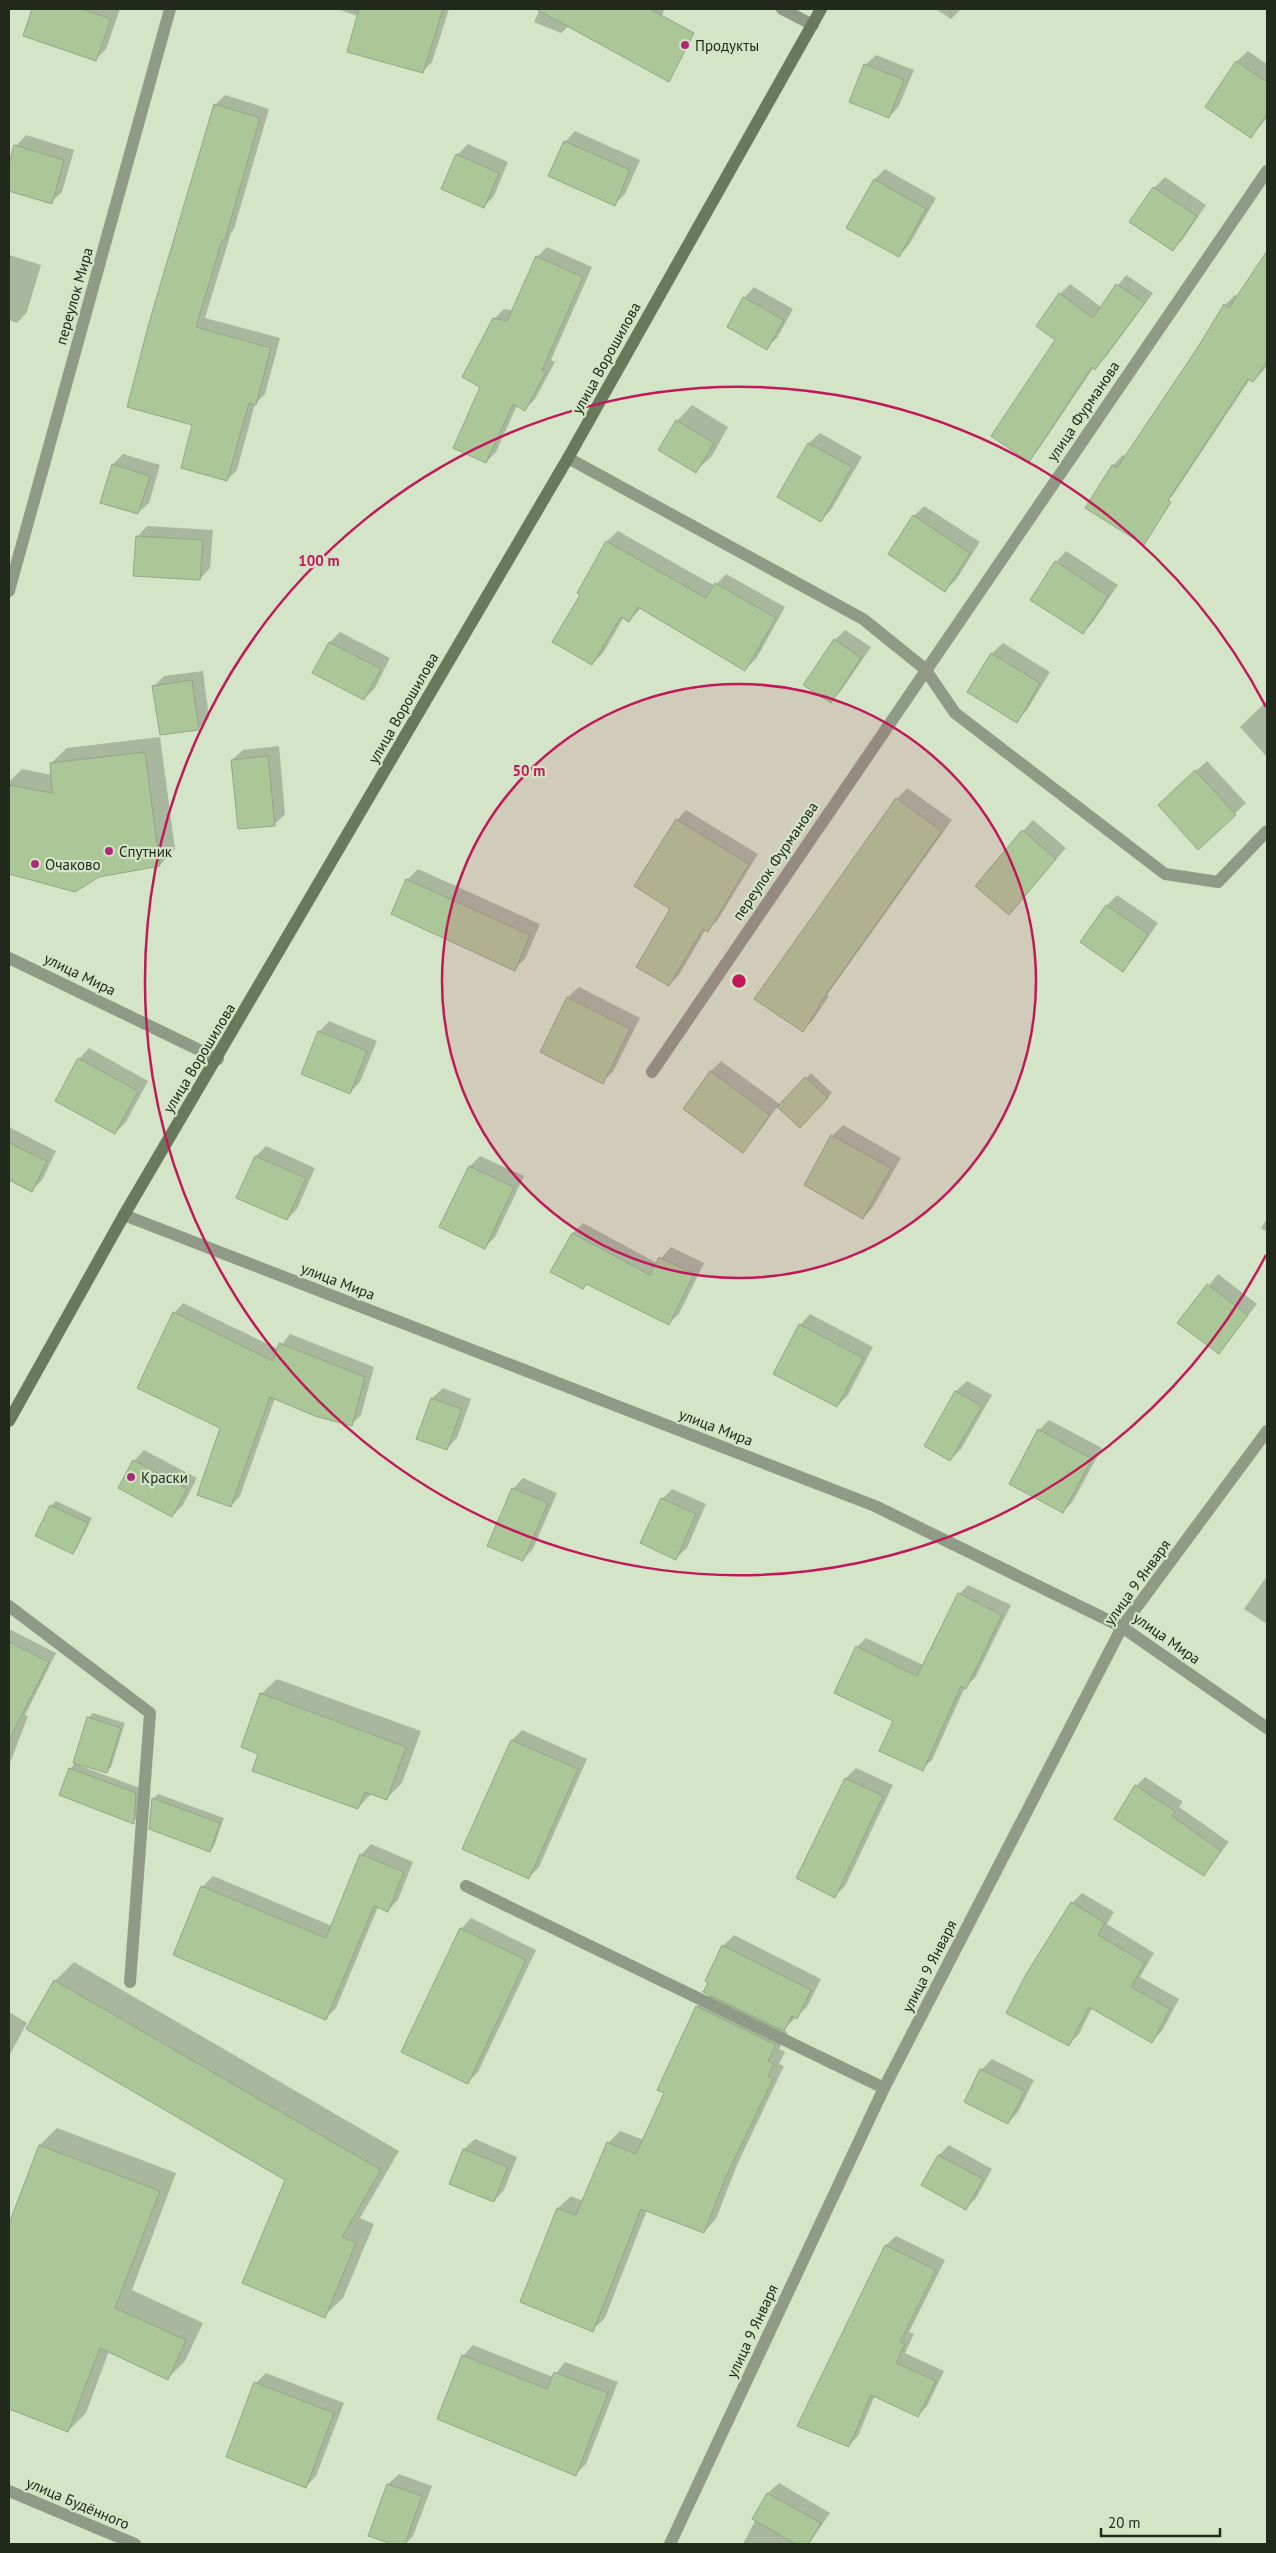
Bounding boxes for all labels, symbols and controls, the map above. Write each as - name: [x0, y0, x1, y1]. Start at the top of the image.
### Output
- place label: Продукты: [695, 36, 759, 55]
- marker: Продукты: [679, 39, 691, 51]
- street label: переулок Мира: [51, 245, 97, 347]
- street label: улица Ворошилова: [567, 299, 645, 417]
- street label: улица Фурманова: [1042, 357, 1124, 465]
- text: 100 m: [298, 551, 340, 570]
- street label: улица Ворошилова: [364, 649, 442, 767]
- text: 50 m: [513, 761, 545, 780]
- street label: переулок Фурманова: [728, 798, 822, 924]
- place label: Спутник: [119, 842, 173, 861]
- marker: Спутник: [103, 845, 115, 857]
- place label: Очаково: [45, 855, 101, 874]
- marker: Очаково: [29, 858, 41, 870]
- street label: улица Мира: [41, 948, 119, 1000]
- centre of rings: [730, 972, 748, 990]
- street label: улица Ворошилова: [159, 1000, 239, 1116]
- street label: улица Мира: [298, 1258, 378, 1304]
- street label: улица Мира: [676, 1404, 756, 1450]
- place label: Краски: [141, 1468, 188, 1487]
- marker: Краски: [125, 1471, 137, 1483]
- street label: улица 9 Января: [1100, 1535, 1174, 1629]
- street label: улица Мира: [1130, 1608, 1204, 1668]
- street label: улица 9 Января: [898, 1917, 960, 2015]
- street label: улица 9 Января: [722, 2281, 782, 2381]
- street label: улица Будённого: [23, 2473, 133, 2533]
- scale bar: [1101, 2506, 1220, 2538]
- text: 20 m: [1108, 2513, 1141, 2532]

